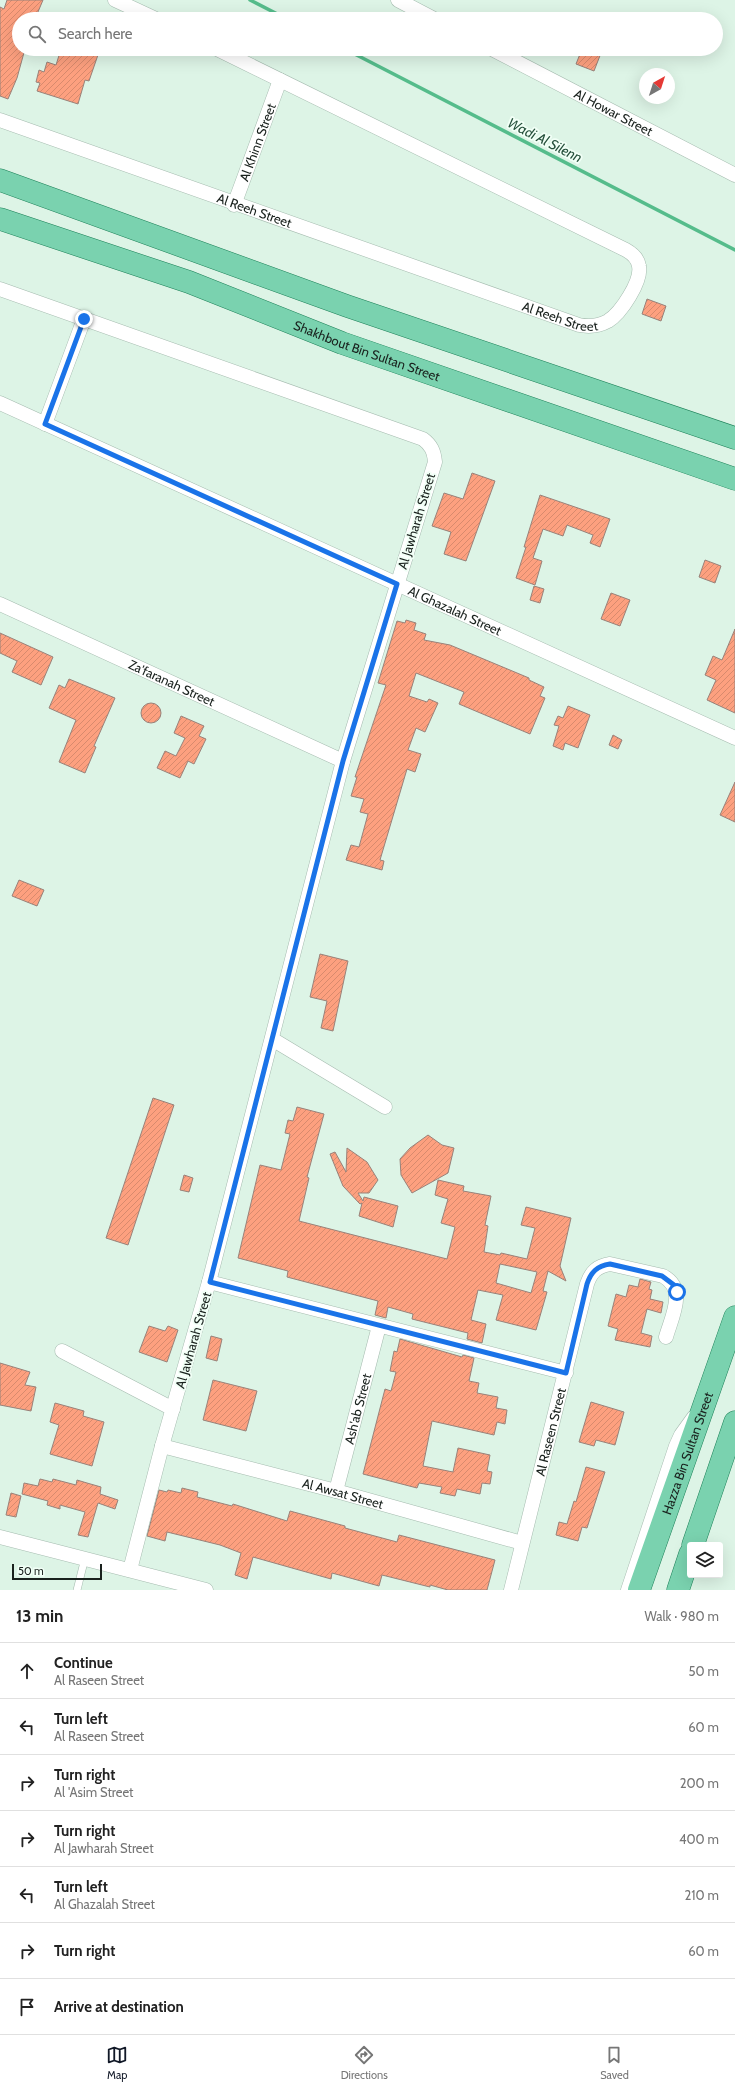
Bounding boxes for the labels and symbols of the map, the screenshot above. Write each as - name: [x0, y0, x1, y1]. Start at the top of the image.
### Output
- north arrow: [639, 68, 675, 104]
- street label: Al Howar Street: [572, 85, 656, 139]
- street label: Al Khinn Street: [235, 100, 279, 183]
- water label: Wadi Al Silenn: [505, 114, 585, 166]
- street label: Al Reeh Street: [215, 190, 295, 231]
- street label: Al Reeh Street: [520, 298, 600, 334]
- route end: [75, 310, 93, 328]
- street label: Shakhbout Bin Sultan Street: [291, 317, 443, 385]
- street label: Al Jawharah Street: [394, 470, 438, 571]
- street label: Al Ghazalah Street: [406, 582, 505, 639]
- street label: Za'faranah Street: [126, 656, 218, 710]
- route start: [668, 1283, 686, 1301]
- street label: Al Jawharah Street: [172, 1289, 215, 1390]
- street label: Ash'ab Street: [341, 1371, 374, 1446]
- street label: Al Raseen Street: [532, 1385, 569, 1478]
- street label: Hazza Bin Sultan Street: [658, 1389, 716, 1517]
- street label: Al Awsat Street: [301, 1475, 386, 1512]
- scale bar: [12, 1562, 102, 1581]

